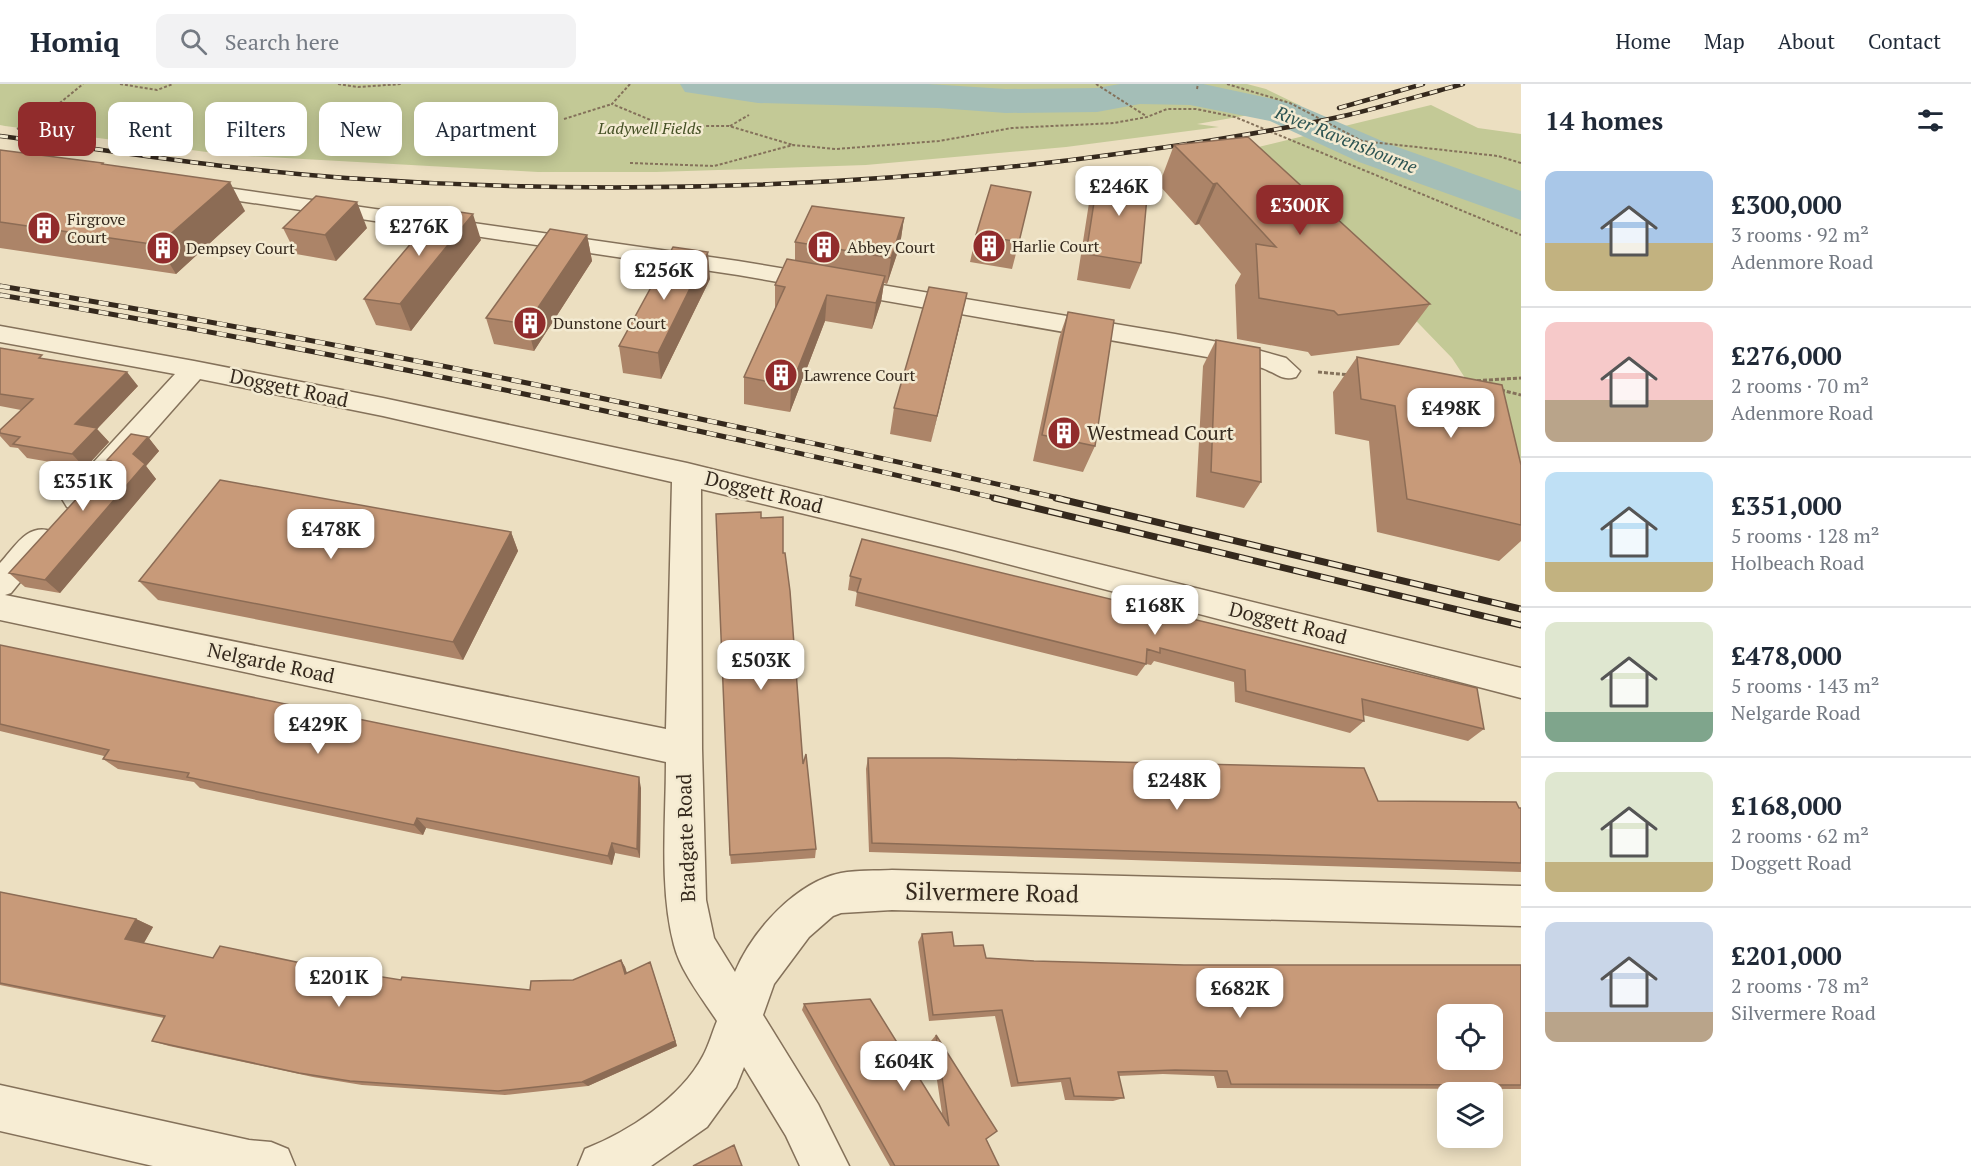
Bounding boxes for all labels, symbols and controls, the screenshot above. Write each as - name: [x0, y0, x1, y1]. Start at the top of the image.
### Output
- search box: [156, 14, 576, 68]
- text: Homiq: [30, 23, 120, 60]
- icon: search: [177, 25, 210, 58]
- text: Search here: [225, 27, 339, 56]
- text: Home: [1615, 27, 1671, 55]
- text: Map: [1704, 27, 1745, 55]
- text: About: [1778, 27, 1835, 55]
- text: Contact: [1868, 27, 1941, 55]
- water label: River Ravensbourne: [1271, 99, 1421, 179]
- chip: Buy: [18, 102, 96, 156]
- chip: Rent: [108, 102, 193, 156]
- chip: Filters: [205, 102, 307, 156]
- chip: New: [319, 102, 402, 156]
- chip: Apartment: [414, 102, 558, 156]
- text: 14 homes: [1545, 103, 1663, 137]
- icon: filters: [1914, 104, 1947, 137]
- park label: Ladywell Fields: [597, 117, 702, 139]
- pin: £246K: [1077, 166, 1161, 217]
- text: £246K: [1089, 172, 1149, 199]
- pin: £300K: [1258, 185, 1342, 236]
- text: £300,000: [1731, 187, 1842, 221]
- text: £300K: [1270, 191, 1330, 218]
- icon: home: [1593, 195, 1665, 267]
- pin: £276K: [377, 206, 461, 257]
- place label: Firgrove Court: [67, 208, 126, 248]
- building icon: Firgrove Court: [26, 210, 62, 246]
- text: £276K: [389, 212, 449, 239]
- text: 3 rooms · 92 m²: [1731, 221, 1869, 248]
- building icon: Harlie Court: [971, 228, 1007, 264]
- building icon: Abbey Court: [806, 229, 842, 265]
- building icon: Dempsey Court: [145, 230, 181, 266]
- place label: Harlie Court: [1012, 235, 1100, 257]
- place label: Abbey Court: [847, 236, 935, 258]
- place label: Dempsey Court: [186, 237, 295, 259]
- text: Adenmore Road: [1731, 248, 1873, 275]
- pin: £256K: [622, 250, 706, 301]
- text: £256K: [634, 256, 694, 283]
- building icon: Dunstone Court: [512, 305, 548, 341]
- place label: Dunstone Court: [553, 312, 666, 334]
- text: £276,000: [1731, 338, 1842, 372]
- icon: home: [1593, 346, 1665, 418]
- building icon: Lawrence Court: [763, 357, 799, 393]
- street label: Doggett Road: [227, 362, 351, 413]
- place label: Lawrence Court: [804, 364, 915, 386]
- text: 2 rooms · 70 m²: [1731, 372, 1869, 399]
- pin: £498K: [1409, 388, 1493, 439]
- text: £498K: [1421, 394, 1481, 421]
- text: Adenmore Road: [1731, 399, 1873, 426]
- building icon: Westmead Court: [1046, 415, 1082, 451]
- place label: Westmead Court: [1087, 419, 1235, 446]
- pin: £351K: [41, 461, 125, 512]
- street label: Doggett Road: [702, 464, 826, 519]
- text: £351K: [53, 467, 113, 494]
- text: £351,000: [1731, 488, 1842, 522]
- icon: home: [1593, 496, 1665, 568]
- pin: £478K: [289, 509, 373, 560]
- text: £478K: [301, 515, 361, 542]
- text: 5 rooms · 128 m²: [1731, 522, 1879, 549]
- text: Holbeach Road: [1731, 549, 1864, 576]
- pin: £168K: [1113, 585, 1197, 636]
- text: £168K: [1125, 591, 1185, 618]
- street label: Doggett Road: [1226, 595, 1350, 650]
- street label: Nelgarde Road: [205, 636, 337, 689]
- text: £478,000: [1731, 638, 1842, 672]
- pin: £503K: [719, 640, 803, 691]
- text: £503K: [731, 646, 791, 673]
- icon: home: [1593, 646, 1665, 718]
- text: 5 rooms · 143 m²: [1731, 672, 1879, 699]
- text: Nelgarde Road: [1731, 699, 1861, 726]
- pin: £429K: [276, 704, 360, 755]
- text: £429K: [288, 710, 348, 737]
- pin: £248K: [1135, 760, 1219, 811]
- text: £248K: [1147, 766, 1207, 793]
- street label: Bradgate Road: [670, 773, 701, 903]
- text: £168,000: [1731, 788, 1842, 822]
- icon: home: [1593, 796, 1665, 868]
- text: 2 rooms · 62 m²: [1731, 822, 1869, 849]
- text: Doggett Road: [1731, 849, 1852, 876]
- street label: Silvermere Road: [905, 874, 1079, 910]
- text: £201,000: [1731, 938, 1842, 972]
- icon: home: [1593, 946, 1665, 1018]
- pin: £201K: [297, 957, 381, 1008]
- text: £201K: [309, 963, 369, 990]
- pin: £682K: [1198, 968, 1282, 1019]
- text: 2 rooms · 78 m²: [1731, 972, 1869, 999]
- text: £682K: [1210, 974, 1270, 1001]
- text: Silvermere Road: [1731, 999, 1876, 1026]
- map controls: [1437, 1004, 1503, 1148]
- button: locate: [1437, 1004, 1503, 1070]
- pin: £604K: [862, 1041, 946, 1092]
- text: £604K: [874, 1047, 934, 1074]
- button: layers: [1437, 1082, 1503, 1148]

